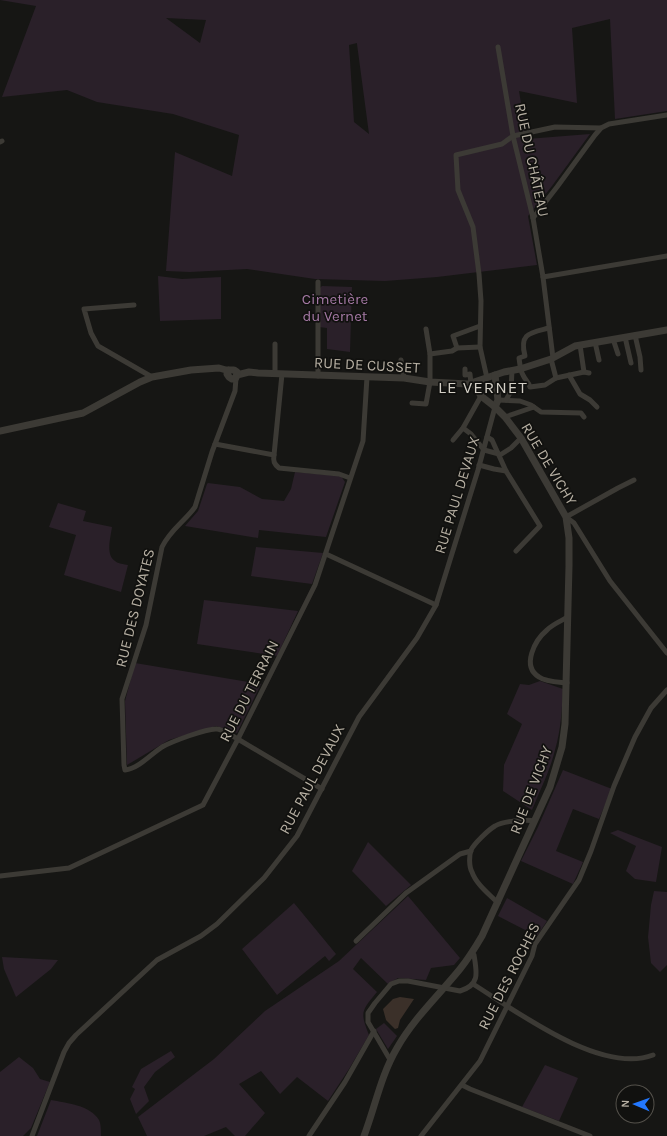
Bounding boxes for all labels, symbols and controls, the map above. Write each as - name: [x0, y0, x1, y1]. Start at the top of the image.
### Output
- street label: RUE DU CHÂTEAU: [511, 101, 553, 219]
- park label: Cimetière du Vernet: [302, 290, 368, 325]
- street label: RUE DE CUSSET: [314, 353, 421, 377]
- district label: LE VERNET: [438, 377, 528, 397]
- street label: RUE DE VICHY: [517, 420, 581, 509]
- street label: RUE PAUL DEVAUX: [431, 434, 483, 556]
- street label: RUE DES DOYATES: [112, 547, 158, 669]
- street label: RUE DU TERRAIN: [216, 637, 282, 745]
- street label: RUE PAUL DEVAUX: [275, 721, 349, 837]
- street label: RUE DE VICHY: [506, 743, 556, 837]
- street label: RUE DES ROCHES: [474, 920, 544, 1032]
- north arrow: [615, 1084, 655, 1124]
- text: N: [619, 1099, 632, 1108]

